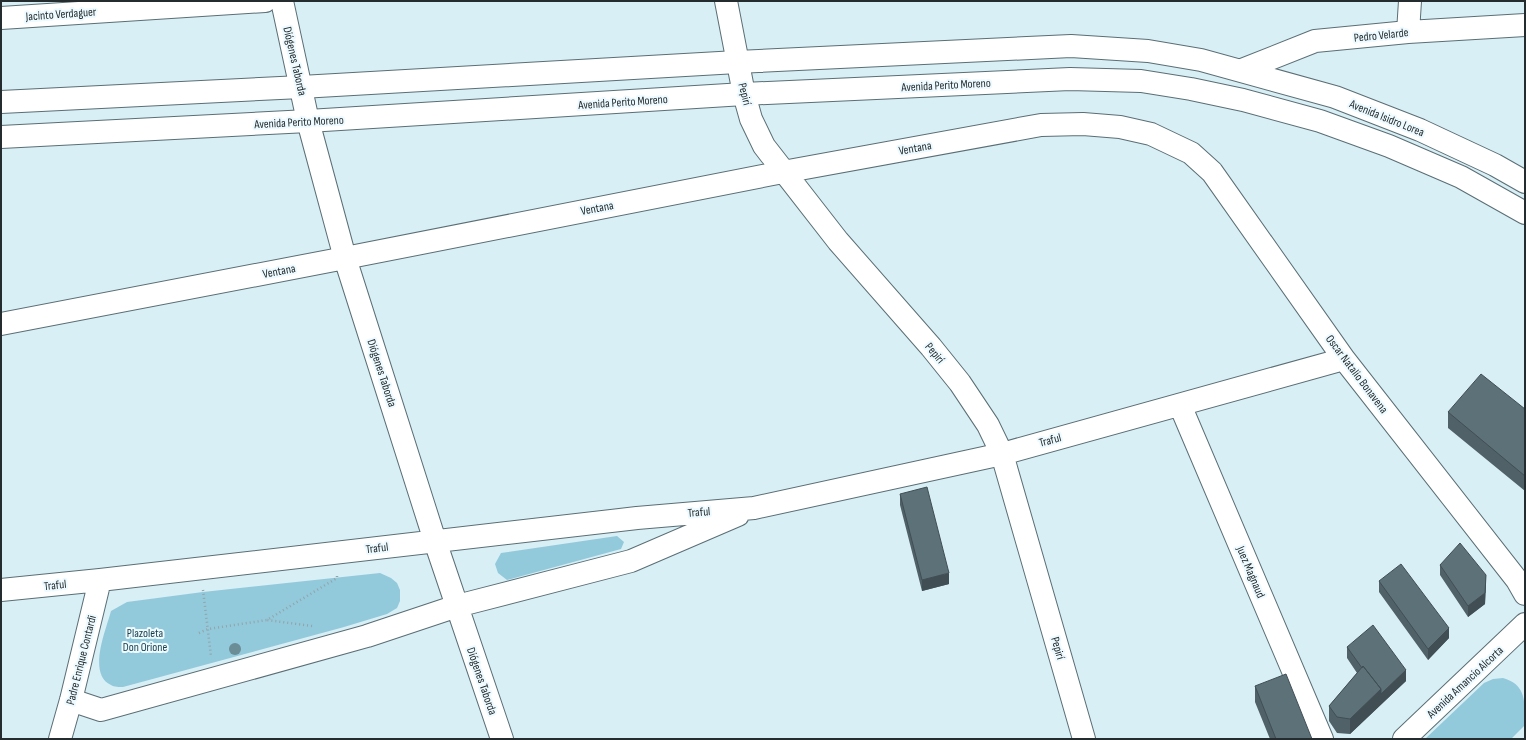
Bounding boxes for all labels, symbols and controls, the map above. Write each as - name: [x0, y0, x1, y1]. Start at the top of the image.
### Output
- street label: Jacinto Verdaguer: [24, 5, 97, 25]
- street label: Diógenes Taborda: [279, 25, 310, 97]
- street label: Pedro Velarde: [1353, 25, 1409, 46]
- street label: Avenida Perito Moreno: [900, 76, 991, 95]
- street label: Pepirí: [734, 81, 755, 108]
- street label: Avenida Perito Moreno: [577, 92, 668, 113]
- street label: Avenida Isidro Lorea: [1346, 96, 1427, 140]
- street label: Avenida Perito Moreno: [253, 113, 344, 132]
- street label: Ventana: [898, 138, 933, 159]
- street label: Ventana: [579, 198, 615, 219]
- street label: Ventana: [261, 261, 297, 282]
- street label: Oscar Natalio Bonavena: [1322, 332, 1391, 417]
- street label: Diógenes Taborda: [364, 337, 400, 409]
- street label: Pepirí: [922, 340, 948, 367]
- street label: Traful: [1037, 430, 1063, 451]
- street label: Traful: [687, 504, 711, 521]
- street label: Traful: [365, 540, 389, 557]
- street label: Juez Magnaud: [1233, 543, 1268, 600]
- street label: Traful: [43, 577, 67, 594]
- street label: Padre Enrique Contardi: [63, 614, 100, 706]
- park label: Plazoleta Don Orione: [123, 626, 167, 655]
- street label: Pepirí: [1047, 635, 1068, 662]
- street label: Avenida Amancio Alcorta: [1423, 643, 1507, 722]
- street label: Diógenes Taborda: [463, 645, 500, 717]

